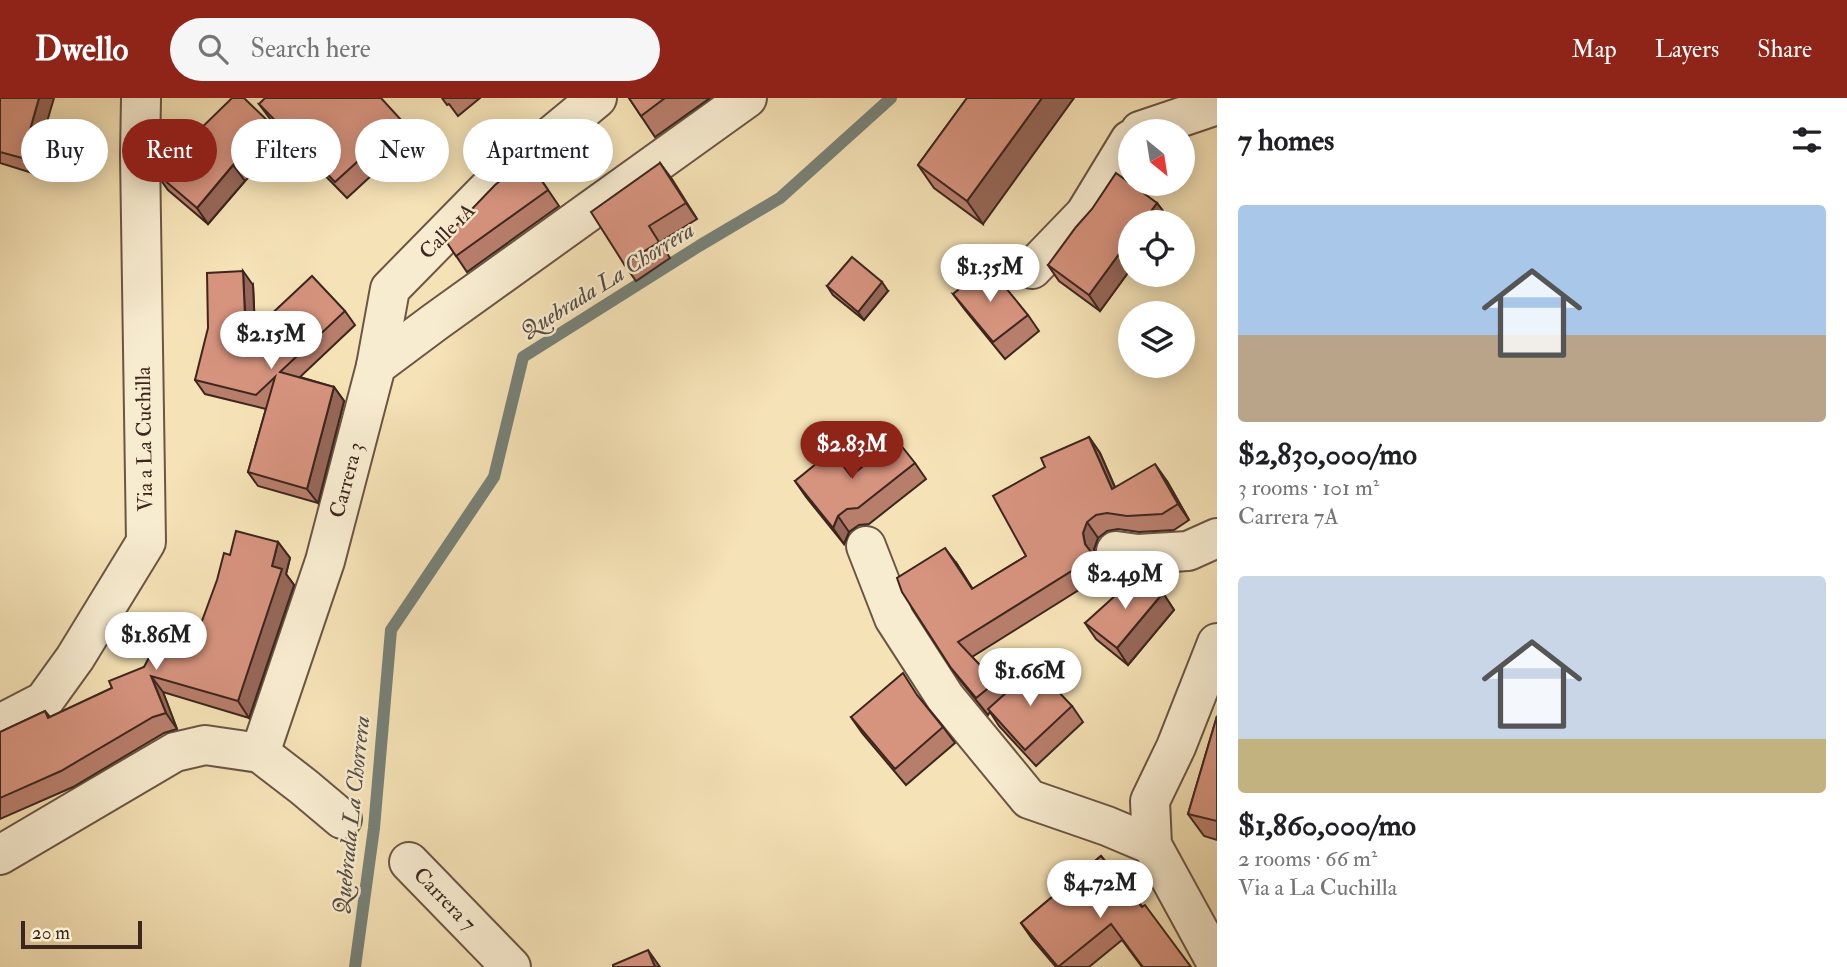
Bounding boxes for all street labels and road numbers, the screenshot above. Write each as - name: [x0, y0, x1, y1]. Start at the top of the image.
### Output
- street label: Calle 1A: [414, 198, 481, 265]
- street label: Via a La Cuchilla: [130, 366, 159, 512]
- street label: Carrera 3: [323, 439, 370, 521]
- street label: Carrera 7: [408, 862, 482, 937]

